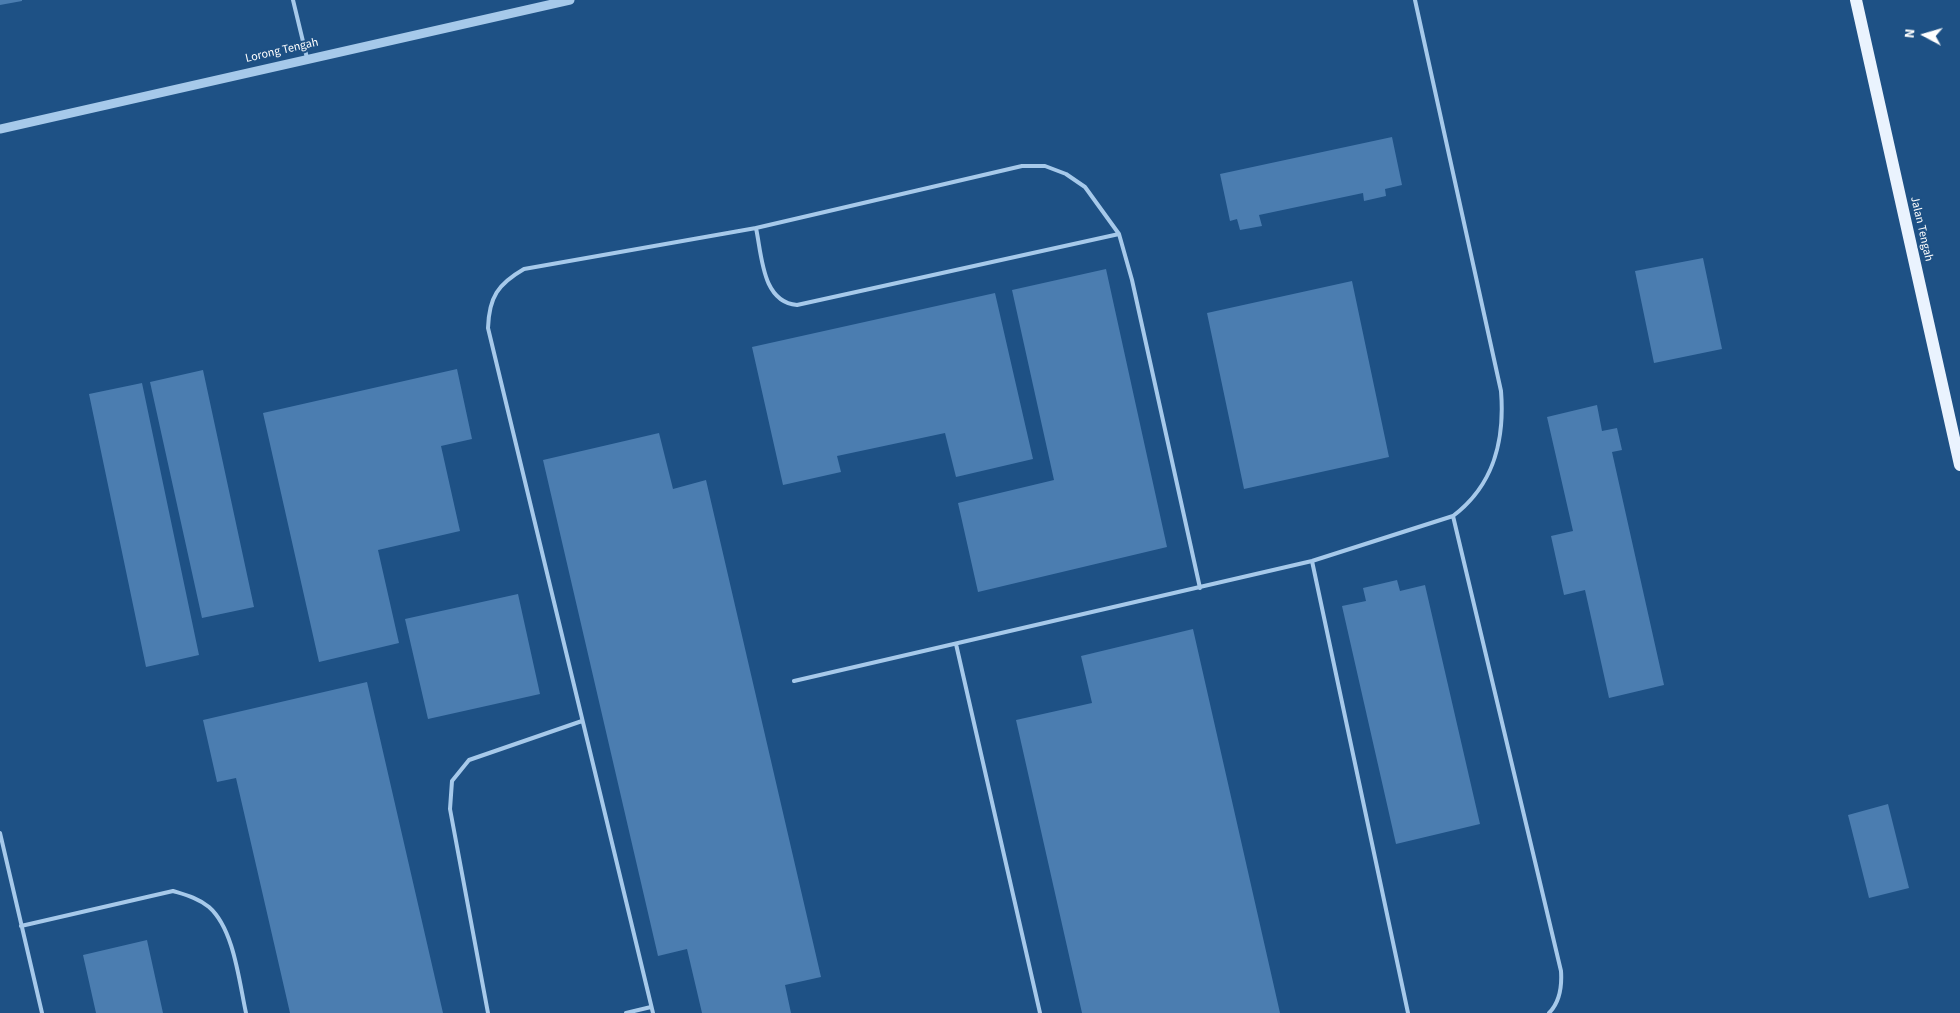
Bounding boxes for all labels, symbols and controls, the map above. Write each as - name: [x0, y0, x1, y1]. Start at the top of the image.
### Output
- north arrow: [1900, 10, 1950, 60]
- text: N: [1900, 28, 1921, 39]
- street label: Lorong Tengah: [244, 36, 320, 66]
- street label: Jalan Tengah: [1907, 195, 1935, 263]

